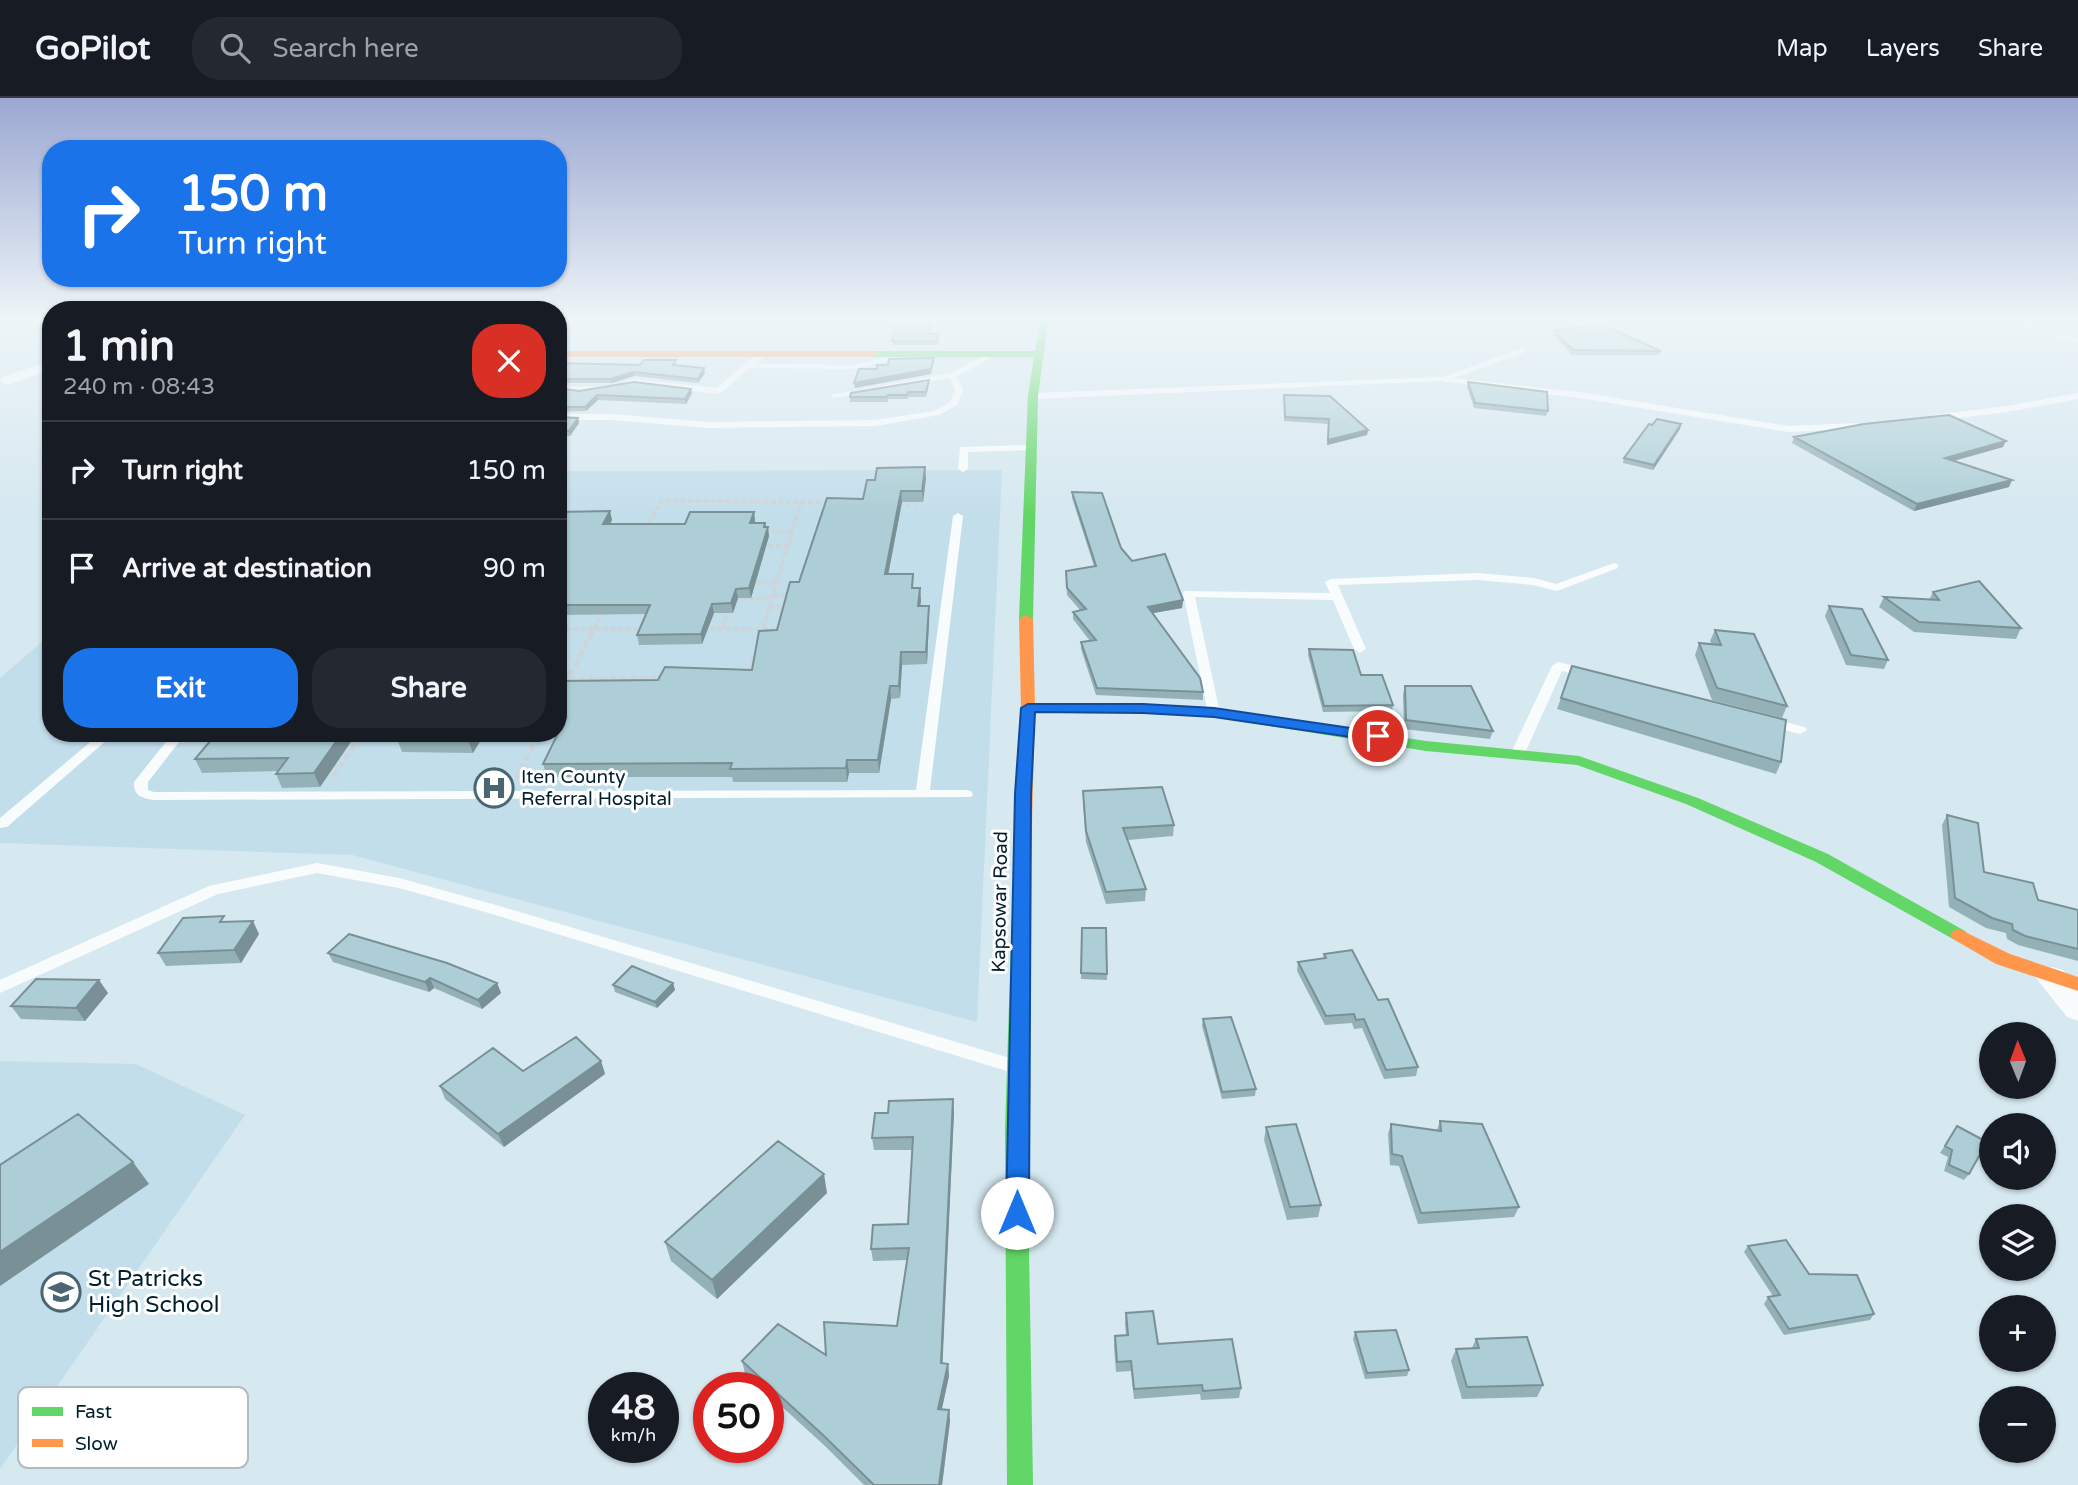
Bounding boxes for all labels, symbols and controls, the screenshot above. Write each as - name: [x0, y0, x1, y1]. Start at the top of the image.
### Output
- search box: [192, 17, 682, 80]
- text: GoPilot: [35, 29, 150, 68]
- icon: search: [216, 29, 254, 67]
- text: Search here: [272, 33, 419, 64]
- text: Map: [1776, 34, 1828, 63]
- text: Layers: [1866, 34, 1940, 63]
- text: Share: [1978, 34, 2043, 63]
- text: 150 m: [178, 165, 328, 224]
- icon: right: [63, 168, 154, 259]
- text: Turn right: [178, 225, 327, 263]
- text: 1 min: [63, 321, 175, 372]
- button: close: [472, 324, 546, 398]
- text: 240 m · 08:43: [63, 373, 215, 401]
- icon: right: [63, 451, 101, 489]
- text: Turn right: [122, 455, 243, 486]
- text: 150 m: [466, 455, 546, 486]
- icon: arrive: [63, 549, 101, 587]
- text: Arrive at destination: [122, 553, 372, 584]
- text: 90 m: [483, 553, 546, 584]
- button: Exit: [63, 648, 298, 728]
- button: Share: [312, 648, 546, 728]
- pin: [1348, 706, 1408, 766]
- icon: arrive: [1359, 717, 1397, 755]
- place label: Iten County Referral Hospital: [521, 766, 672, 810]
- hospital icon: Iten County Referral Hospital: [473, 767, 515, 809]
- street label: Kapsowar Road: [988, 831, 1012, 973]
- north arrow: [1979, 1022, 2056, 1099]
- map controls: [1979, 1022, 2056, 1463]
- button: sound: [1979, 1113, 2056, 1190]
- position arrow: [980, 1176, 1054, 1250]
- button: layers: [1979, 1204, 2056, 1281]
- place label: St Patricks High School: [88, 1265, 220, 1319]
- school or university icon: St Patricks High School: [40, 1271, 82, 1313]
- button: +: [1979, 1295, 2056, 1372]
- speed limit sign: 50: [693, 1372, 784, 1463]
- button: −: [1979, 1386, 2056, 1463]
- legend: [18, 1387, 248, 1468]
- text: 48: [612, 1387, 655, 1429]
- text: Fast: [75, 1401, 112, 1423]
- text: km/h: [611, 1424, 656, 1446]
- text: Slow: [75, 1433, 118, 1455]

